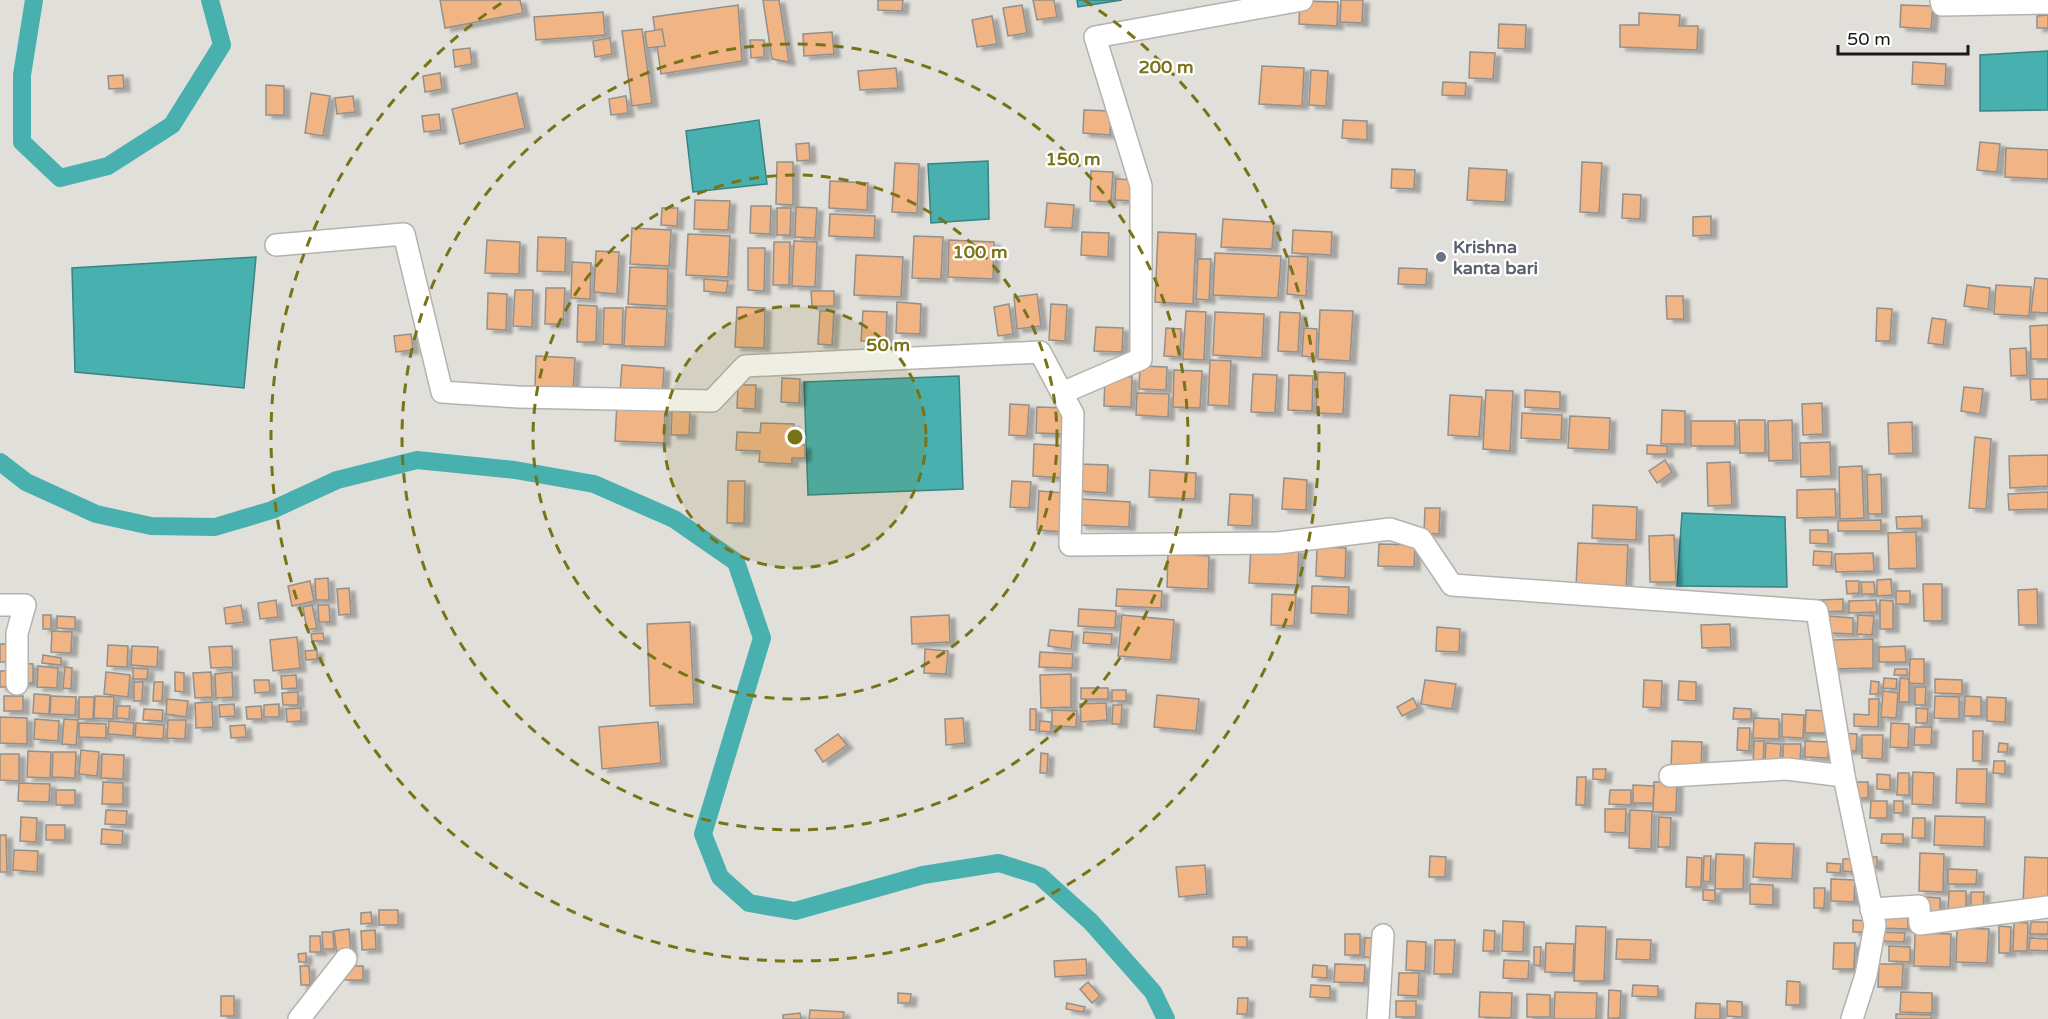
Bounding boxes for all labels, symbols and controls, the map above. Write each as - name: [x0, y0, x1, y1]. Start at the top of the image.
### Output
- scale bar: [1838, 18, 1968, 56]
- text: 50 m: [1847, 28, 1891, 50]
- text: 200 m: [1138, 56, 1194, 78]
- text: 150 m: [1045, 148, 1101, 170]
- place label: Krishna kanta bari: [1453, 236, 1538, 279]
- text: 100 m: [952, 241, 1008, 263]
- marker: Krishna kanta bari: [1434, 250, 1448, 264]
- text: 50 m: [866, 334, 910, 356]
- centre of rings: [785, 427, 805, 447]

